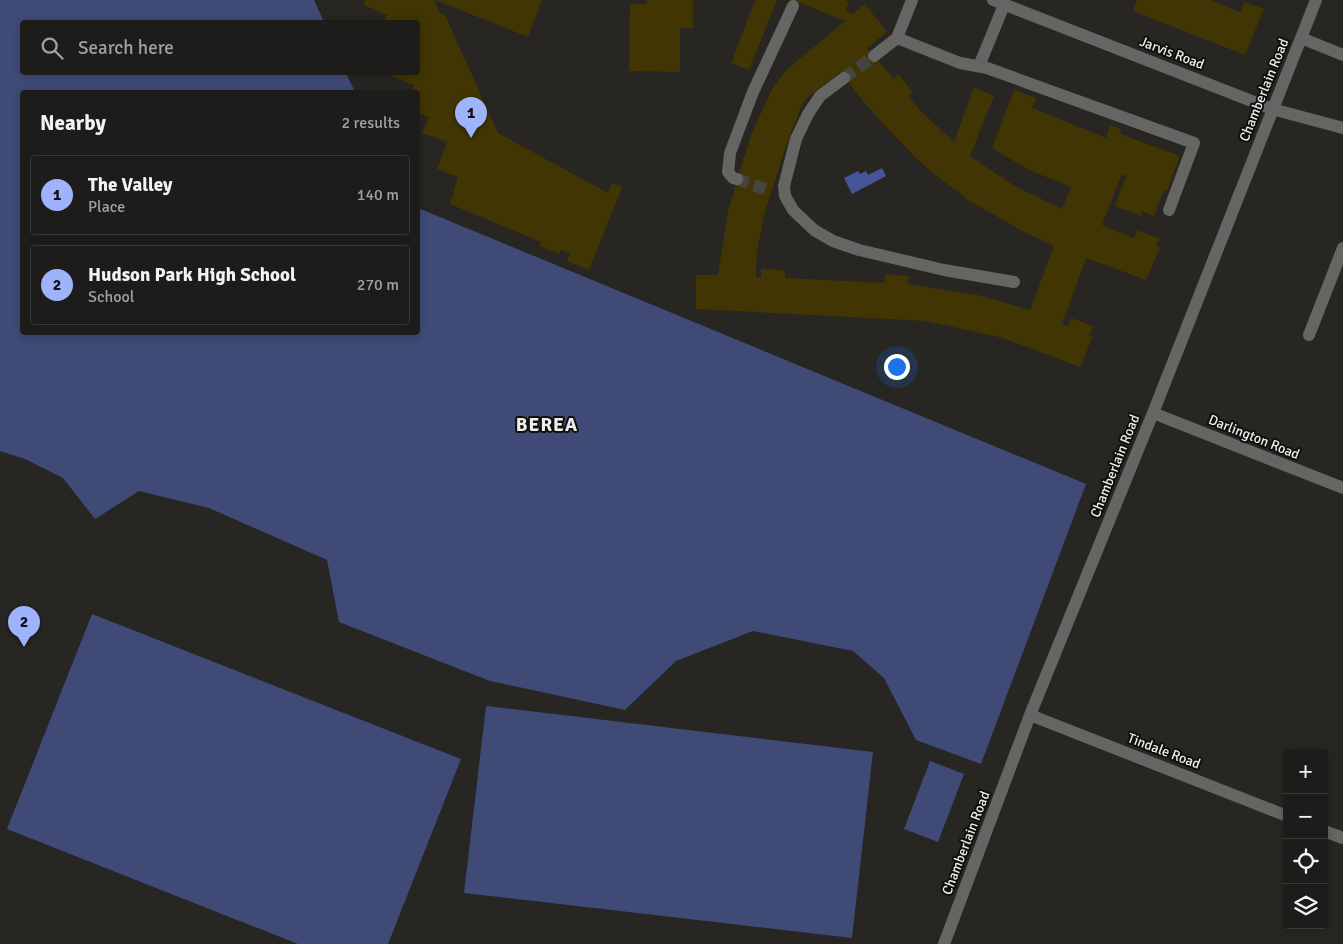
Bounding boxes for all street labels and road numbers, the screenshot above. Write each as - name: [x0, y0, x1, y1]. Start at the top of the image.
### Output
- street label: Jarvis Road: [1137, 33, 1207, 73]
- street label: Chamberlain Road: [1236, 36, 1292, 144]
- street label: Darlington Road: [1206, 411, 1302, 463]
- street label: Chamberlain Road: [1087, 412, 1143, 520]
- street label: Tindale Road: [1125, 729, 1203, 773]
- street label: Chamberlain Road: [938, 789, 994, 897]

